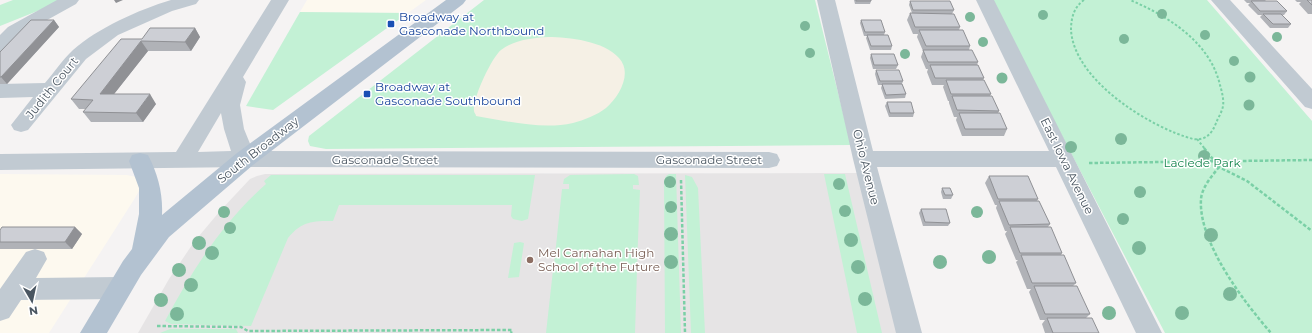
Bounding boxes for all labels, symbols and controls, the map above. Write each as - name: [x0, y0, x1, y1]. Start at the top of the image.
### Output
- place label: Broadway at Gasconade Northbound: [399, 9, 544, 38]
- marker: Broadway at Gasconade Northbound: [386, 19, 396, 29]
- street label: Judith Court: [22, 54, 81, 122]
- place label: Broadway at Gasconade Southbound: [375, 79, 521, 108]
- marker: Broadway at Gasconade Southbound: [362, 89, 372, 99]
- street label: South Broadway: [214, 113, 302, 186]
- street label: East Iowa Avenue: [1038, 115, 1097, 217]
- street label: Ohio Avenue: [850, 128, 883, 206]
- street label: Gasconade Street: [332, 152, 438, 167]
- street label: Gasconade Street: [656, 152, 762, 167]
- park label: Laclede Park: [1163, 155, 1241, 170]
- place label: Mel Carnahan High School of the Future: [538, 245, 660, 274]
- marker: Mel Carnahan High School of the Future: [525, 255, 535, 265]
- north arrow: [12, 281, 52, 321]
- text: N: [28, 303, 39, 318]

